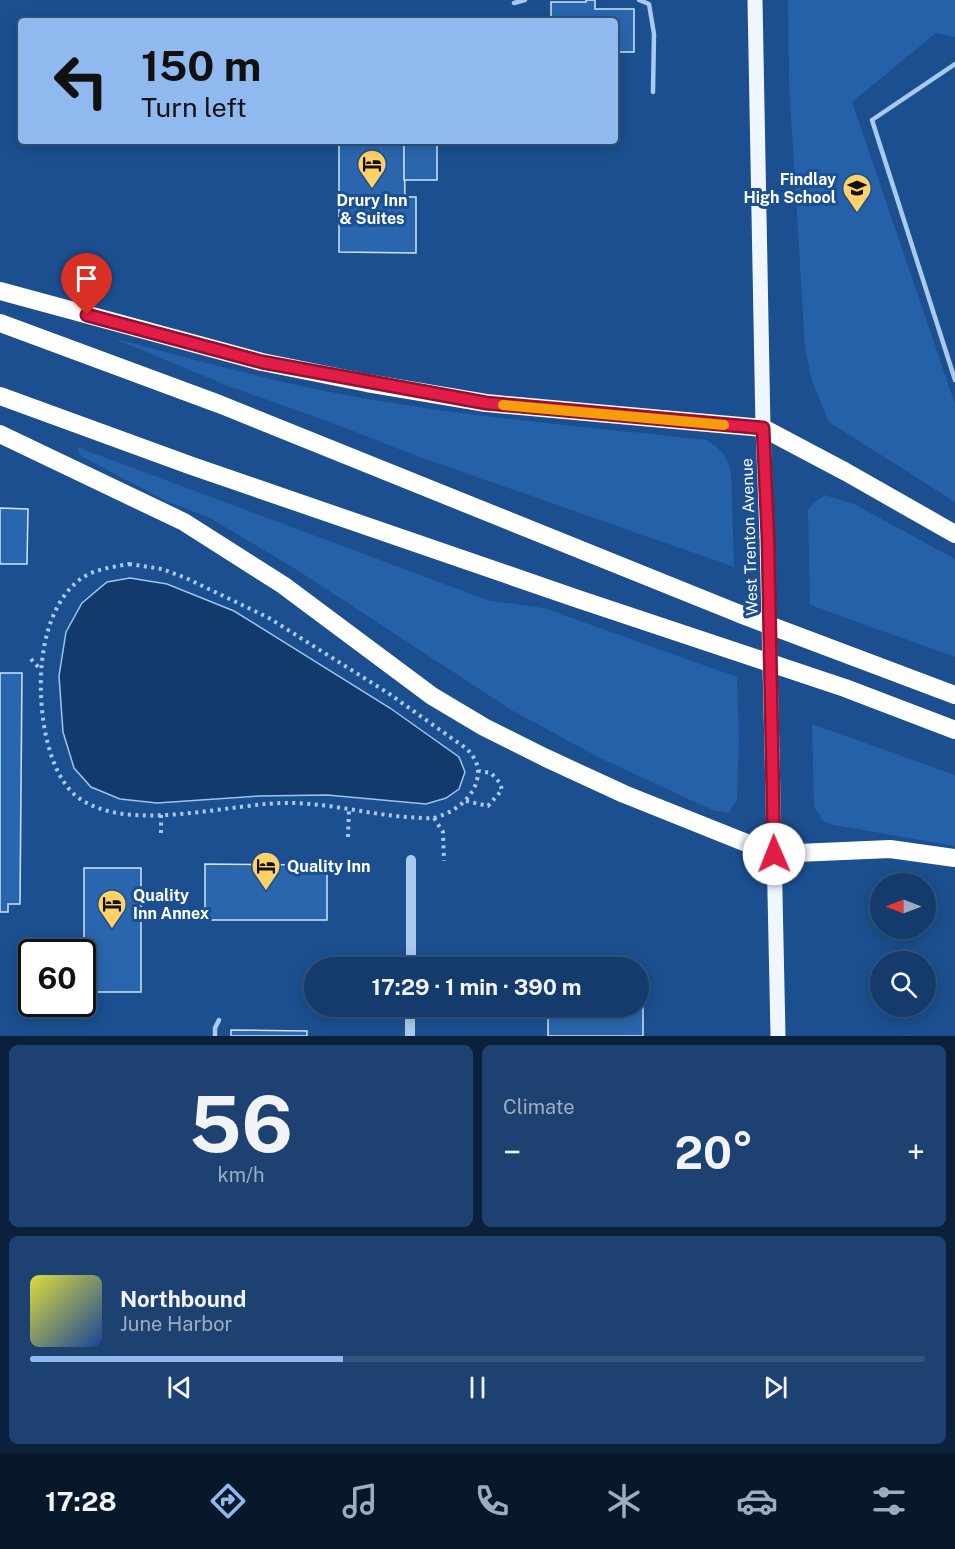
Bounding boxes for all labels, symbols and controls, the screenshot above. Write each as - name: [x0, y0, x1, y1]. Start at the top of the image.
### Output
- text: 150 m: [141, 41, 261, 90]
- icon: left: [42, 42, 120, 120]
- text: Turn left: [141, 91, 247, 123]
- hotel icon: Drury Inn & Suites: [356, 148, 388, 190]
- place label: Findlay High School: [743, 170, 836, 207]
- school or university icon: Findlay High School: [841, 172, 873, 214]
- place label: Drury Inn & Suites: [337, 191, 407, 228]
- pin: [61, 253, 112, 315]
- icon: arrive: [70, 262, 103, 295]
- street label: West Trenton Avenue: [737, 458, 762, 616]
- position arrow: [742, 822, 806, 886]
- hotel icon: Quality Inn: [250, 850, 282, 892]
- place label: Quality Inn: [287, 857, 370, 876]
- north arrow: [870, 873, 936, 939]
- map controls: [870, 873, 936, 1017]
- place label: Quality Inn Annex: [133, 886, 210, 923]
- hotel icon: Quality Inn Annex: [96, 888, 128, 930]
- speed limit sign: 60: [18, 939, 96, 1017]
- button: search: [870, 951, 936, 1017]
- text: 17:29 · 1 min · 390 m: [371, 974, 582, 1000]
- text: 56: [189, 1078, 293, 1170]
- text: Climate: [503, 1095, 575, 1119]
- text: 20°: [675, 1126, 753, 1179]
- text: −: [503, 1133, 521, 1171]
- text: +: [907, 1133, 925, 1171]
- text: km/h: [217, 1163, 265, 1187]
- text: Northbound: [120, 1286, 246, 1312]
- text: June Harbor: [120, 1312, 232, 1336]
- icon: previous: [163, 1371, 196, 1404]
- icon: pause: [461, 1371, 494, 1404]
- icon: next: [759, 1371, 792, 1404]
- icon: directions: [207, 1480, 249, 1522]
- icon: music: [339, 1480, 381, 1522]
- icon: phone: [471, 1480, 513, 1522]
- icon: climate: [603, 1480, 645, 1522]
- icon: car: [736, 1480, 778, 1522]
- icon: filters: [868, 1480, 910, 1522]
- text: 17:28: [45, 1485, 117, 1517]

